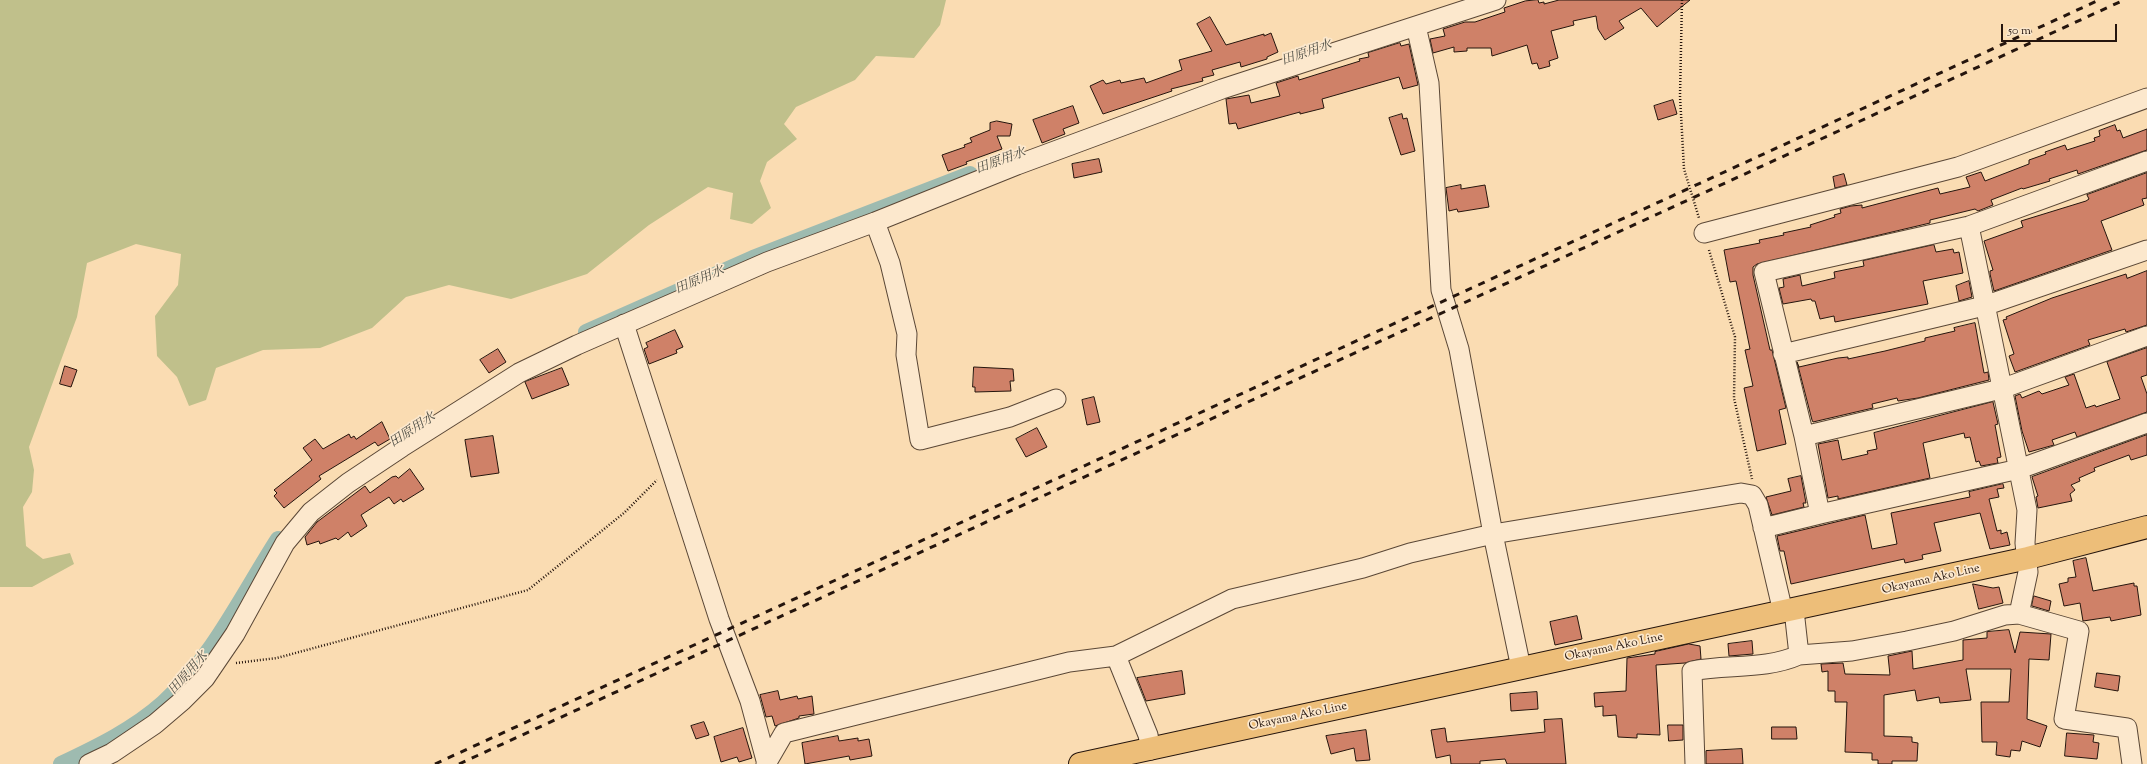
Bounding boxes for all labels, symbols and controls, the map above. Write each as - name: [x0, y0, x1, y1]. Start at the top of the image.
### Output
- scale bar: [2003, 16, 2119, 42]
- text: 50 m: [2008, 22, 2031, 40]
- water label: 田原用水: [1280, 38, 1334, 70]
- water label: 田原用水: [974, 146, 1028, 178]
- water label: 田原用水: [673, 264, 727, 298]
- water label: 田原用水: [387, 410, 439, 452]
- street label: Okayama Ako Line: [1881, 562, 1981, 598]
- street label: Okayama Ako Line: [1564, 631, 1664, 665]
- water label: 田原用水: [166, 649, 212, 699]
- street label: Okayama Ako Line: [1248, 700, 1348, 734]

